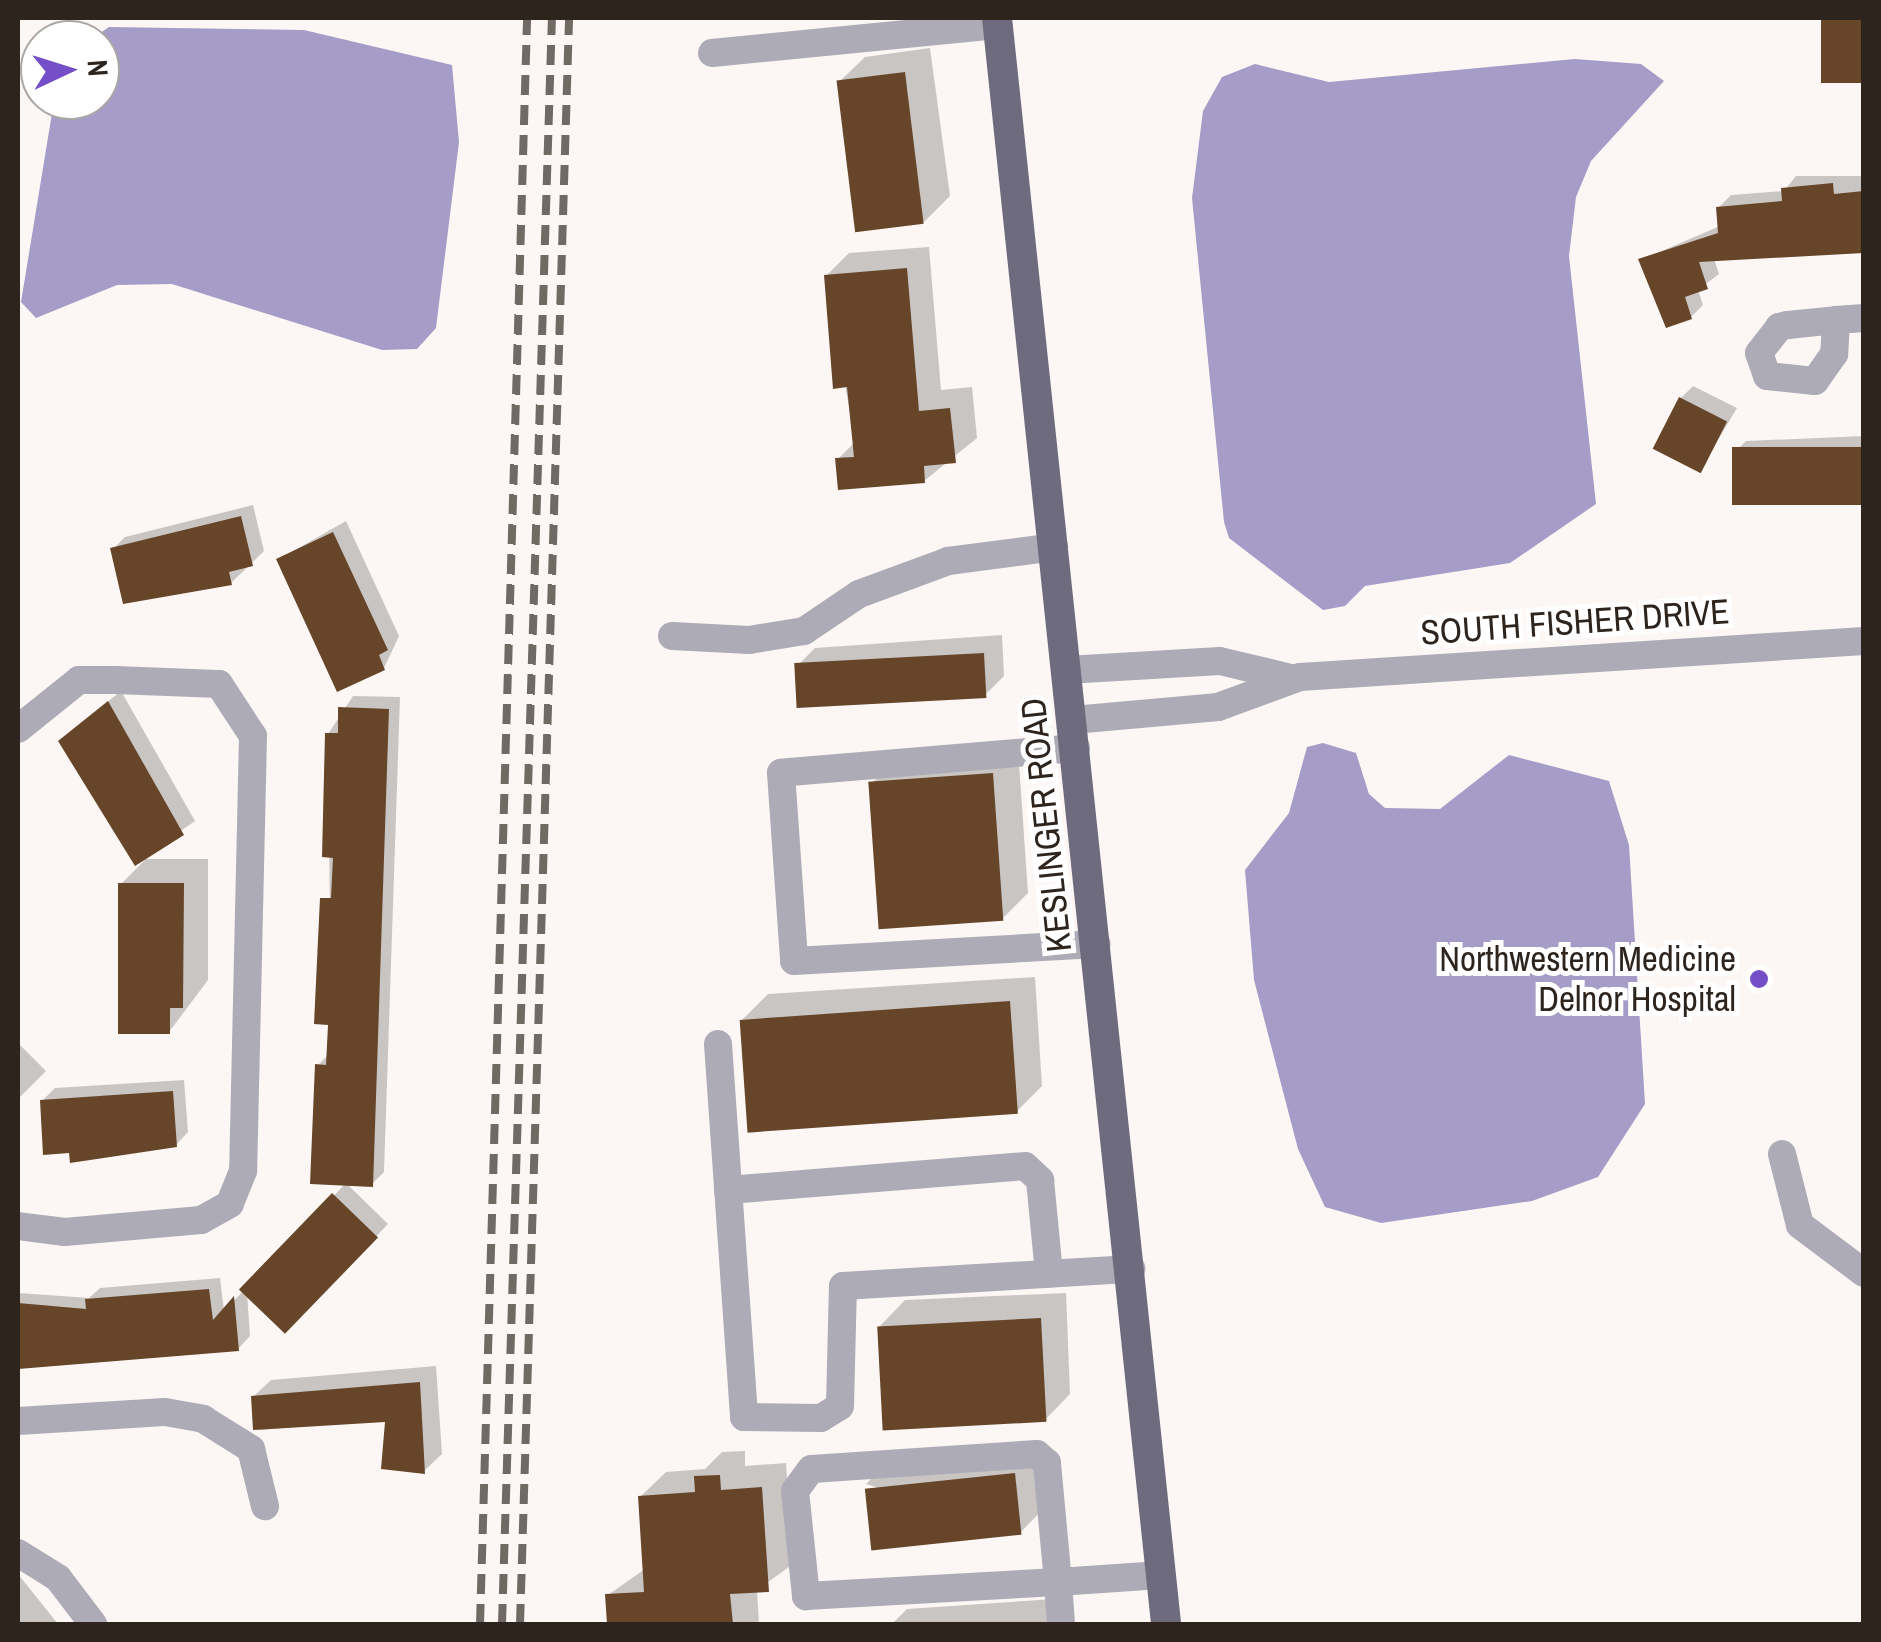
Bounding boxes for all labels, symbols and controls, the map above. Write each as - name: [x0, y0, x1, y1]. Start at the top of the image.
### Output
- north arrow: [20, 20, 120, 120]
- text: N: [78, 58, 117, 78]
- street label: SOUTH FISHER DRIVE: [1419, 590, 1731, 654]
- street label: KESLINGER ROAD: [1012, 696, 1080, 954]
- place label: Northwestern Medicine Delnor Hospital: [1439, 938, 1736, 1020]
- marker: Northwestern Medicine Delnor Hospital: [1746, 966, 1772, 992]

